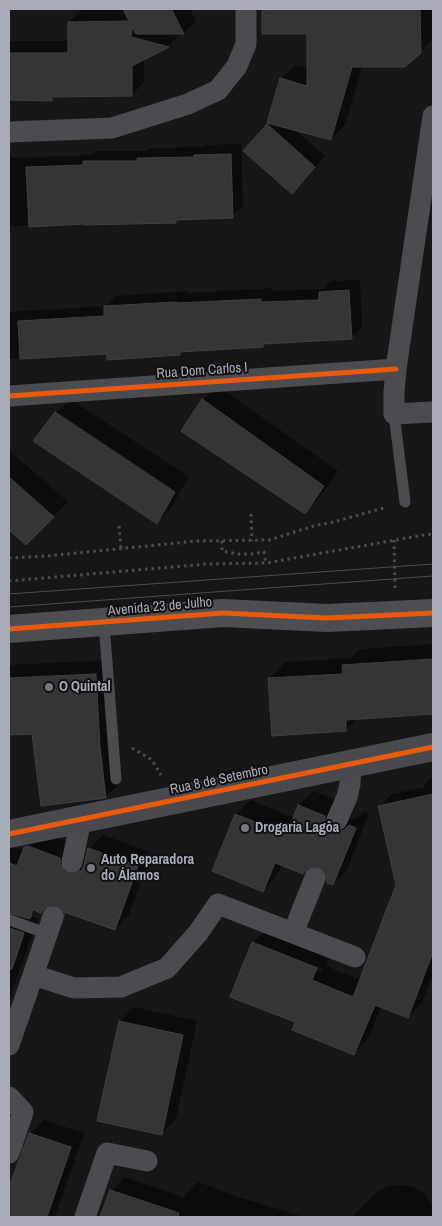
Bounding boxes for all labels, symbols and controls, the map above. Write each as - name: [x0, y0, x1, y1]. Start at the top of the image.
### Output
- street label: Rua Dom Carlos I: [156, 359, 248, 383]
- street label: Avenida 23 de Julho: [107, 594, 213, 620]
- place label: O Quintal: [59, 679, 111, 695]
- marker: O Quintal: [43, 681, 55, 693]
- street label: Rua 8 de Setembro: [169, 761, 269, 799]
- place label: Drogaria Lagôa: [255, 820, 339, 836]
- marker: Drogaria Lagôa: [239, 822, 251, 834]
- place label: Auto Reparadora do Álamos: [101, 852, 194, 884]
- marker: Auto Reparadora do Álamos: [85, 862, 97, 874]

